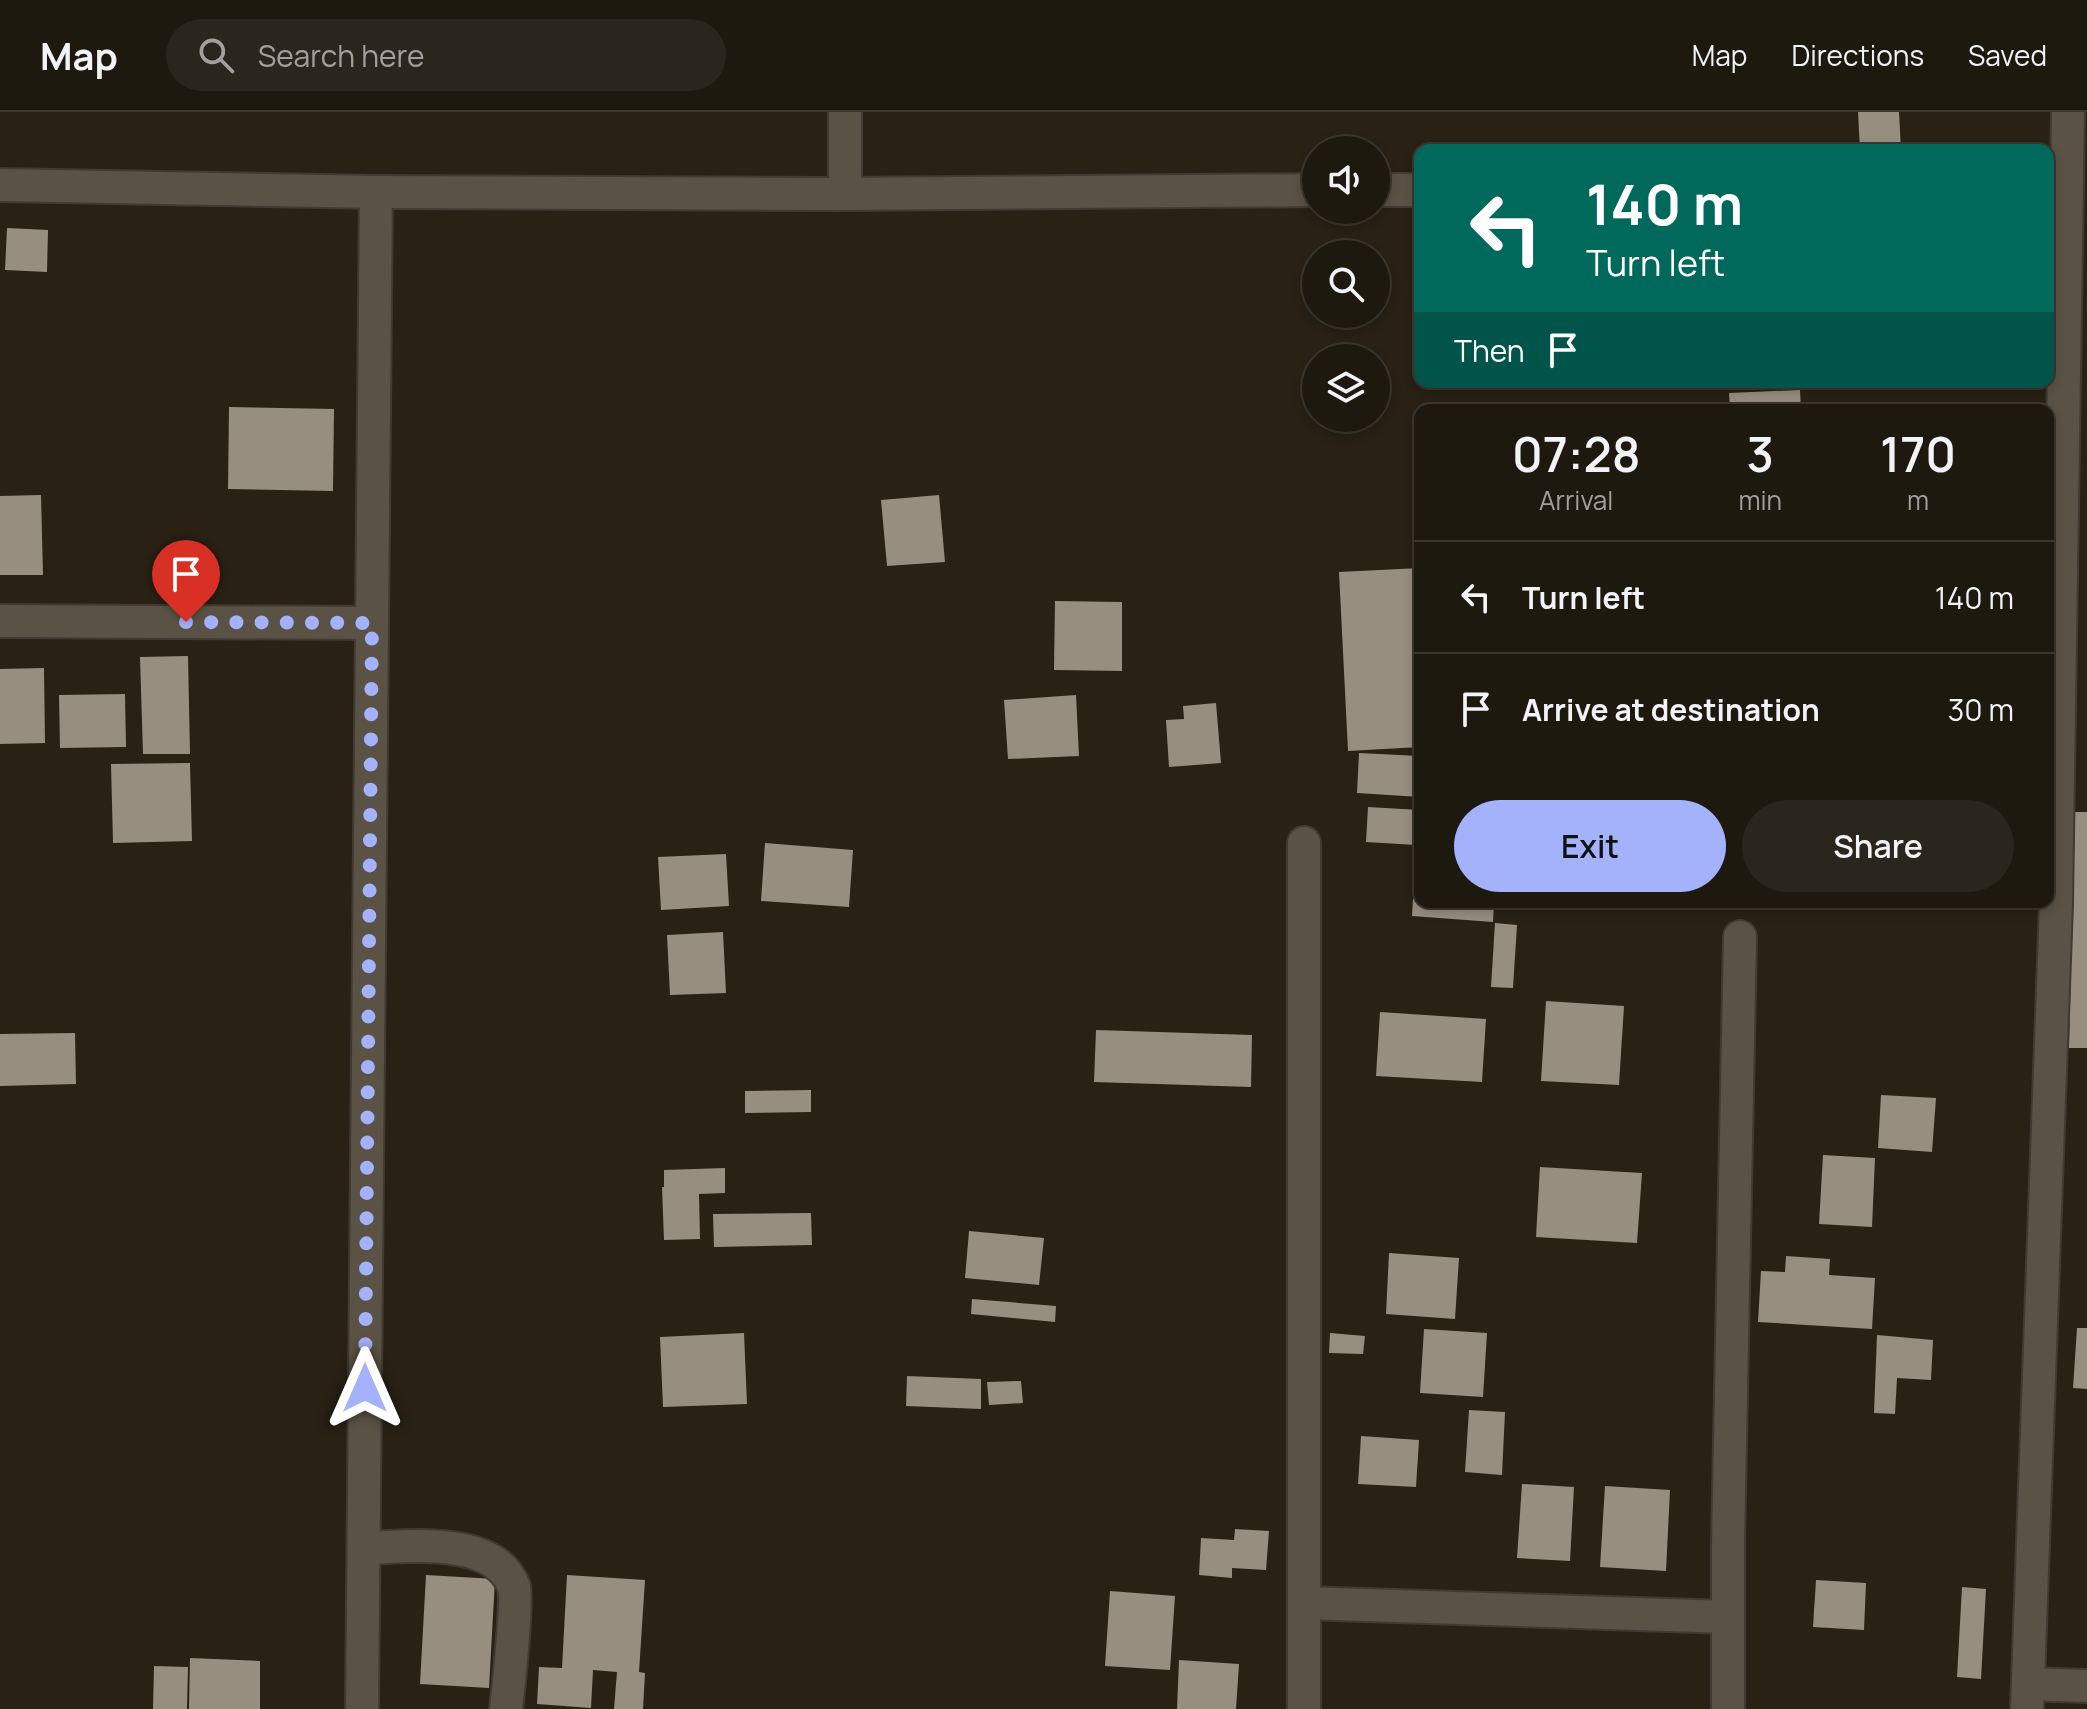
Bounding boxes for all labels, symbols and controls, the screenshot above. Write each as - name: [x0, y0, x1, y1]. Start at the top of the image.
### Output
- search box: [166, 19, 726, 91]
- text: Map: [40, 29, 118, 81]
- icon: search: [194, 33, 238, 77]
- text: Search here: [258, 35, 425, 76]
- text: Map: [1692, 36, 1747, 74]
- text: Directions: [1791, 36, 1924, 74]
- text: Saved: [1968, 36, 2047, 74]
- map controls: [1302, 136, 1390, 432]
- button: sound: [1302, 136, 1390, 224]
- text: 140 m: [1586, 165, 1743, 242]
- icon: left: [1454, 176, 1558, 280]
- text: Turn left: [1586, 238, 1725, 287]
- button: search: [1302, 240, 1390, 328]
- icon: arrive: [1541, 328, 1585, 372]
- text: Then: [1454, 330, 1525, 371]
- button: layers: [1302, 344, 1390, 432]
- text: 07:28: [1512, 421, 1641, 486]
- text: 3: [1747, 421, 1774, 486]
- text: 170: [1880, 421, 1956, 486]
- text: Arrival: [1539, 482, 1613, 518]
- text: min: [1738, 482, 1782, 518]
- text: m: [1907, 482, 1929, 518]
- pin: [152, 540, 220, 622]
- icon: arrive: [164, 552, 208, 596]
- icon: left: [1454, 575, 1498, 619]
- text: Turn left: [1522, 577, 1645, 618]
- text: 140 m: [1935, 577, 2014, 618]
- icon: arrive: [1454, 687, 1498, 731]
- text: Arrive at destination: [1522, 689, 1820, 730]
- text: 30 m: [1948, 689, 2014, 730]
- button: Exit: [1454, 800, 1726, 892]
- button: Share: [1742, 800, 2014, 892]
- position arrow: [323, 1346, 407, 1430]

